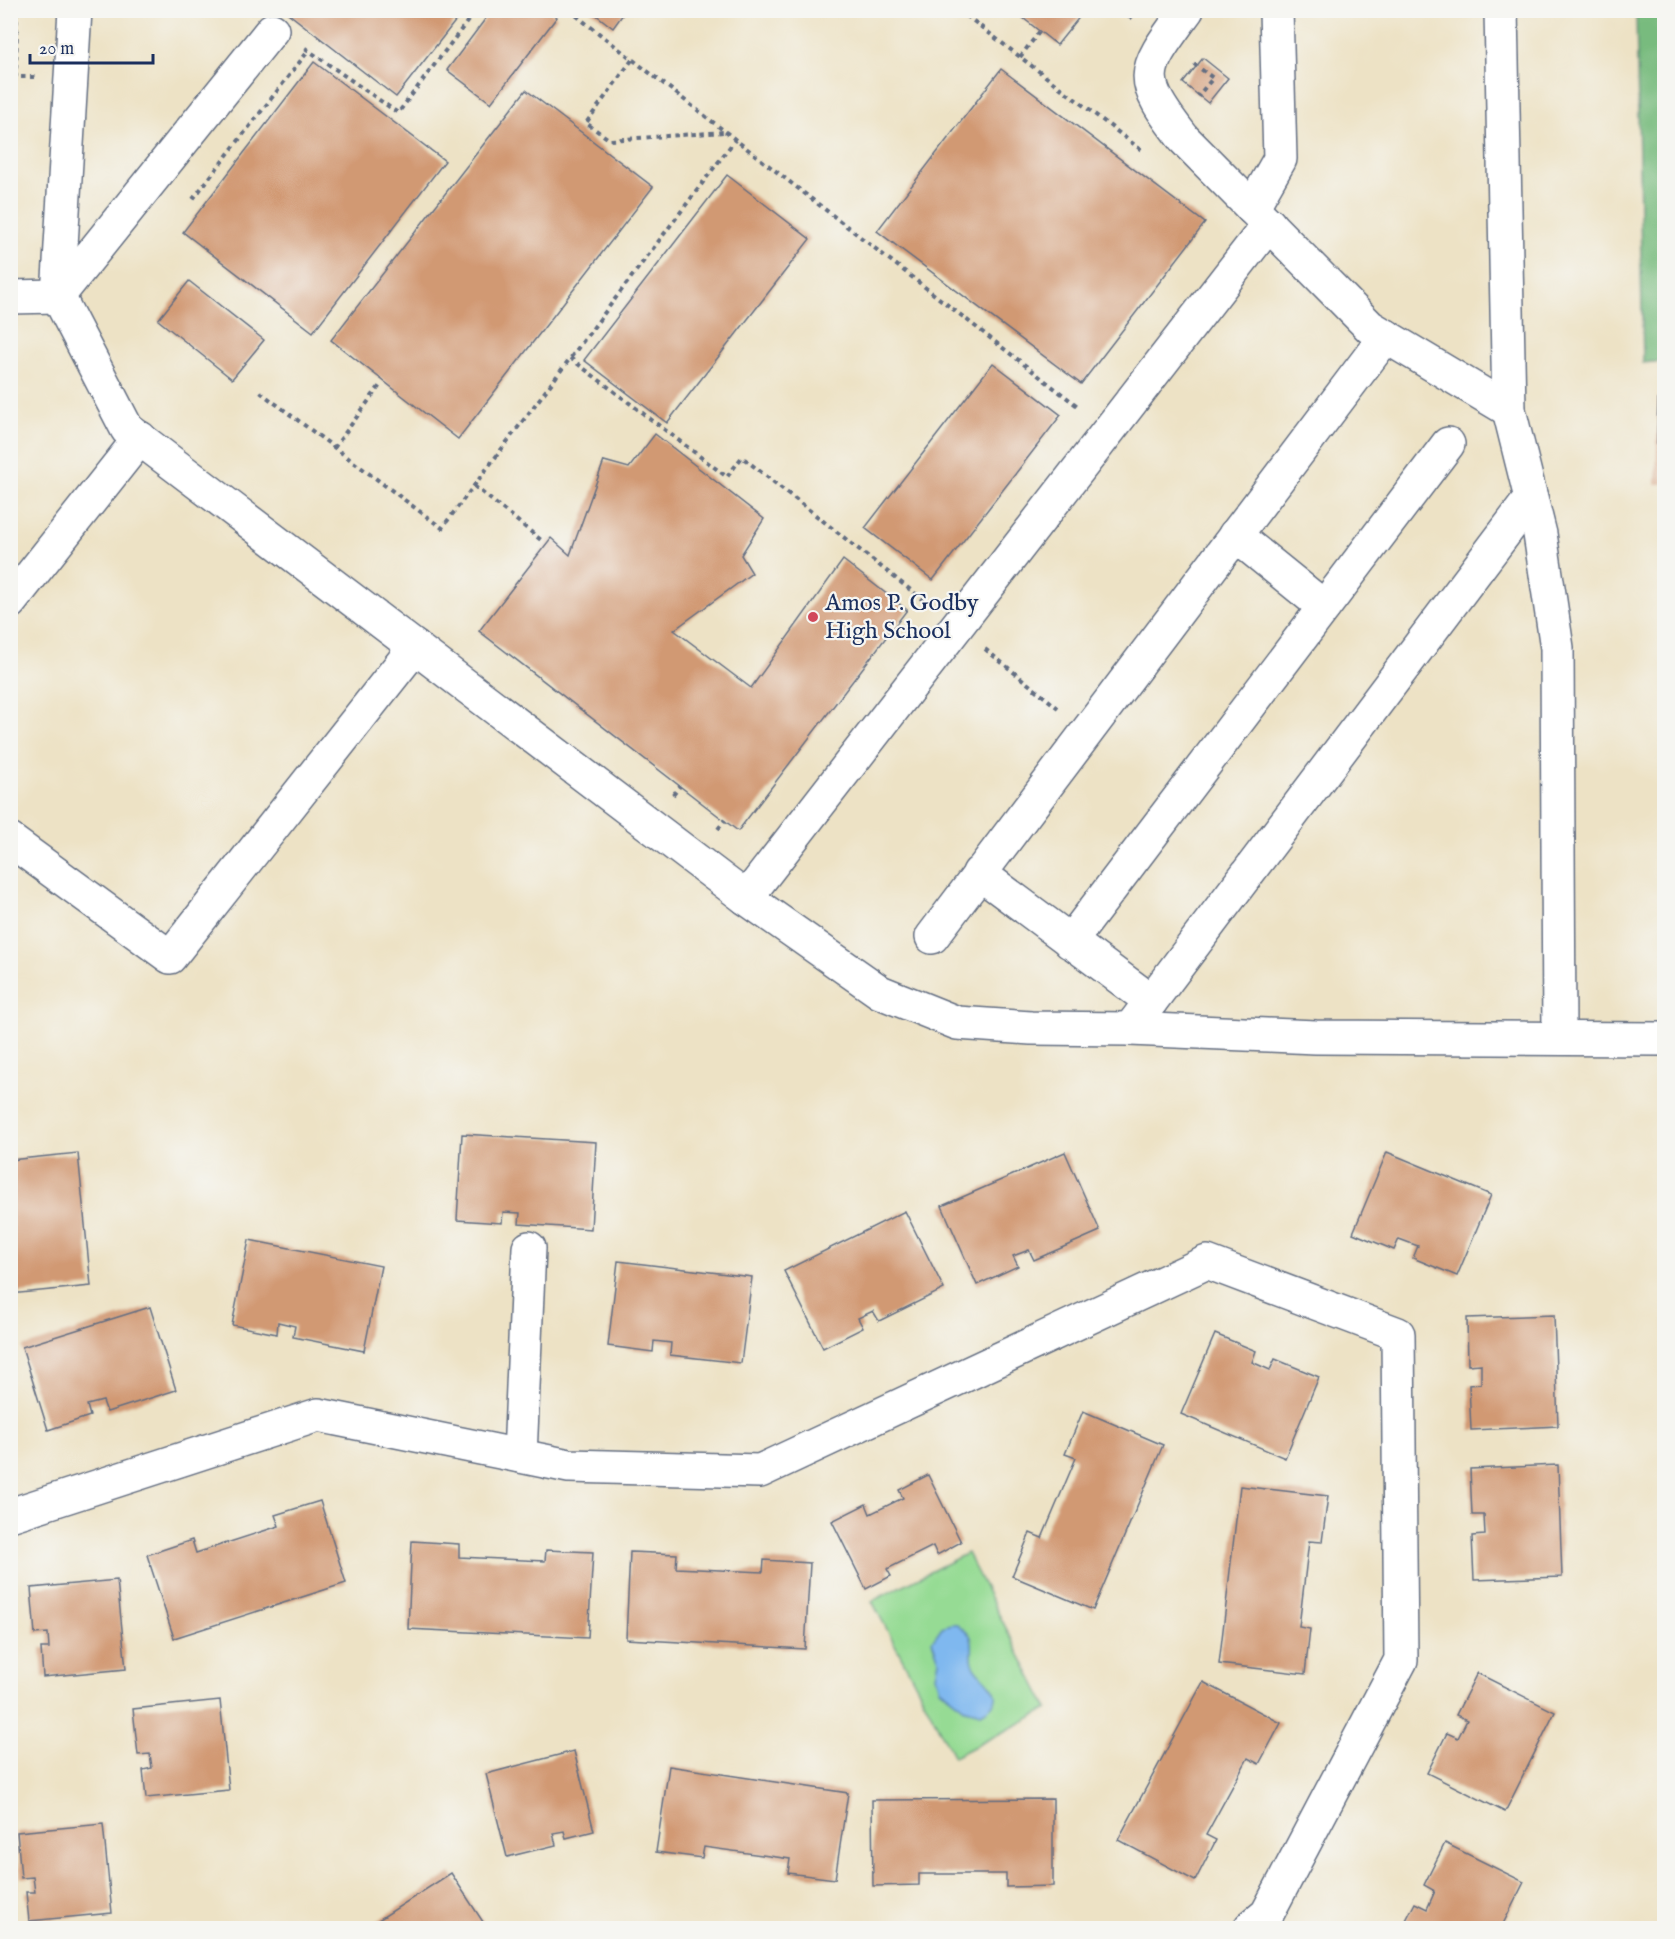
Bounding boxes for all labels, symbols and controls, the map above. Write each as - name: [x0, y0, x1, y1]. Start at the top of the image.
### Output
- scale bar: [30, 27, 153, 65]
- text: 20 m: [39, 38, 74, 61]
- place label: Amos P. Godby High School: [824, 588, 979, 647]
- marker: Amos P. Godby High School: [806, 610, 820, 624]

